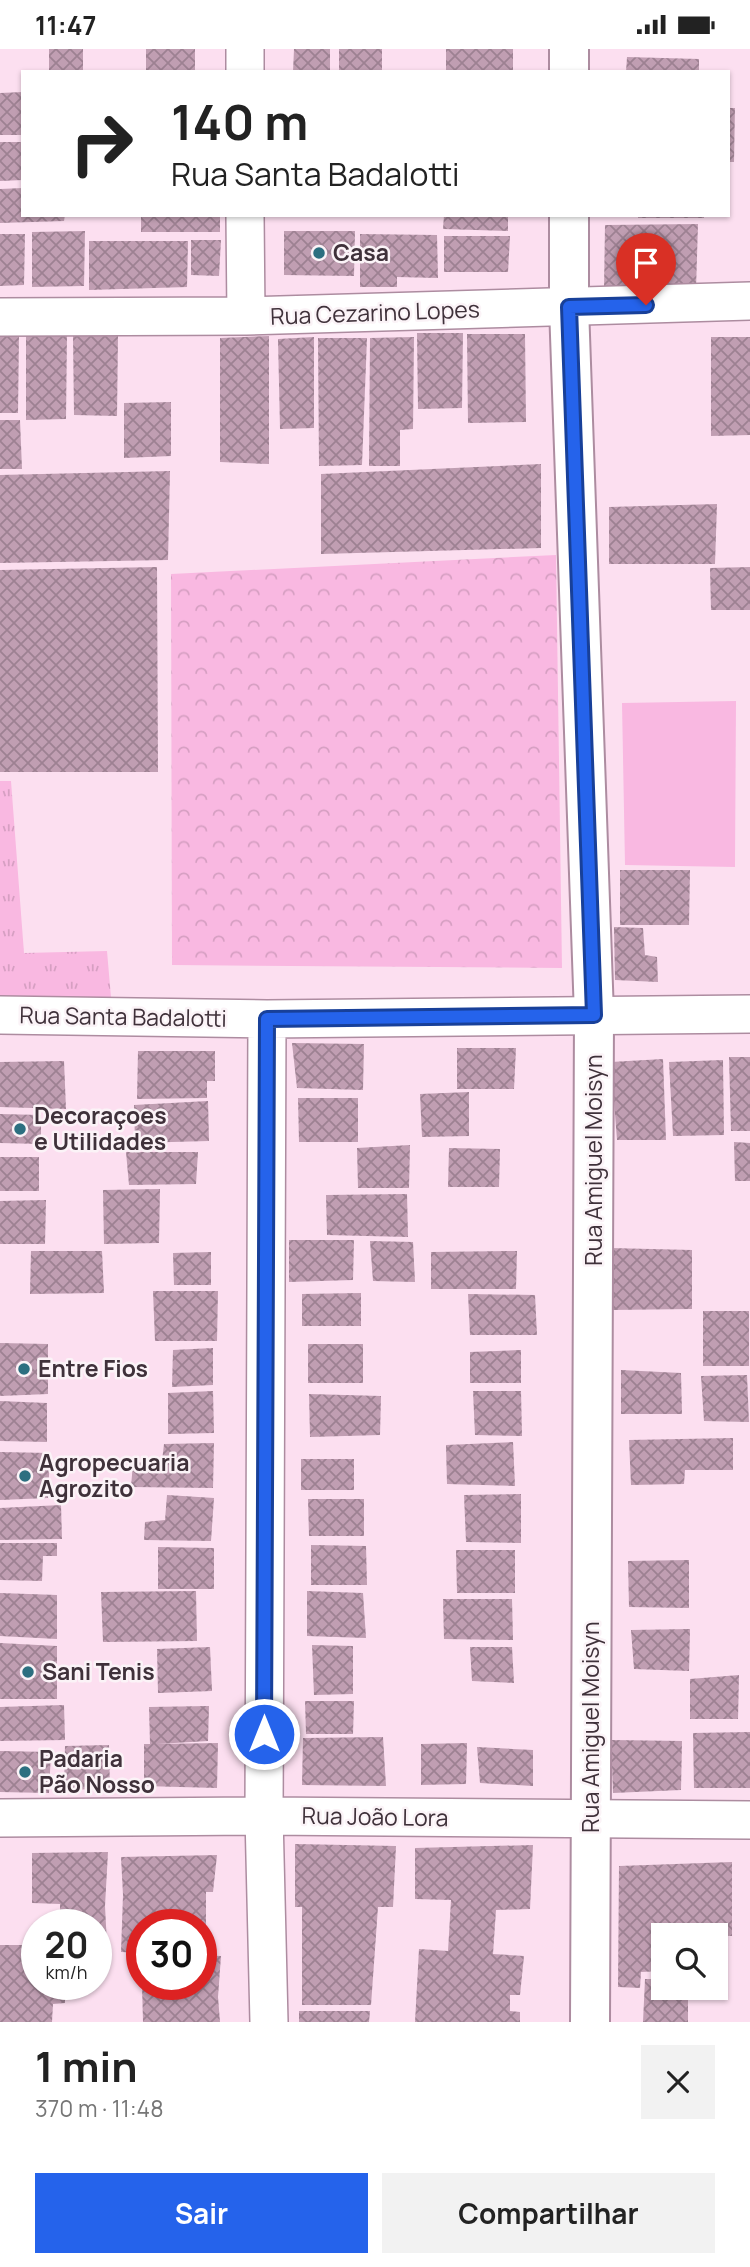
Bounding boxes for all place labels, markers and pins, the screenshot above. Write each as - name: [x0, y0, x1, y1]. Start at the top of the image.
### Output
- pin: [616, 233, 676, 305]
- place label: Casa: [333, 236, 389, 268]
- marker: Casa: [311, 245, 327, 261]
- place label: Decoraçoes e Utilidades: [34, 1099, 167, 1157]
- marker: Decoraçoes e Utilidades: [12, 1121, 28, 1137]
- place label: Entre Fios: [38, 1352, 148, 1384]
- marker: Entre Fios: [16, 1361, 32, 1377]
- place label: Agropecuaria Agrozito: [39, 1446, 190, 1504]
- marker: Agropecuaria Agrozito: [17, 1468, 33, 1484]
- place label: Sani Tenis: [42, 1655, 155, 1687]
- marker: Sani Tenis: [20, 1664, 36, 1680]
- place label: Padaria Pão Nosso: [39, 1742, 155, 1800]
- marker: Padaria Pão Nosso: [17, 1764, 33, 1780]

